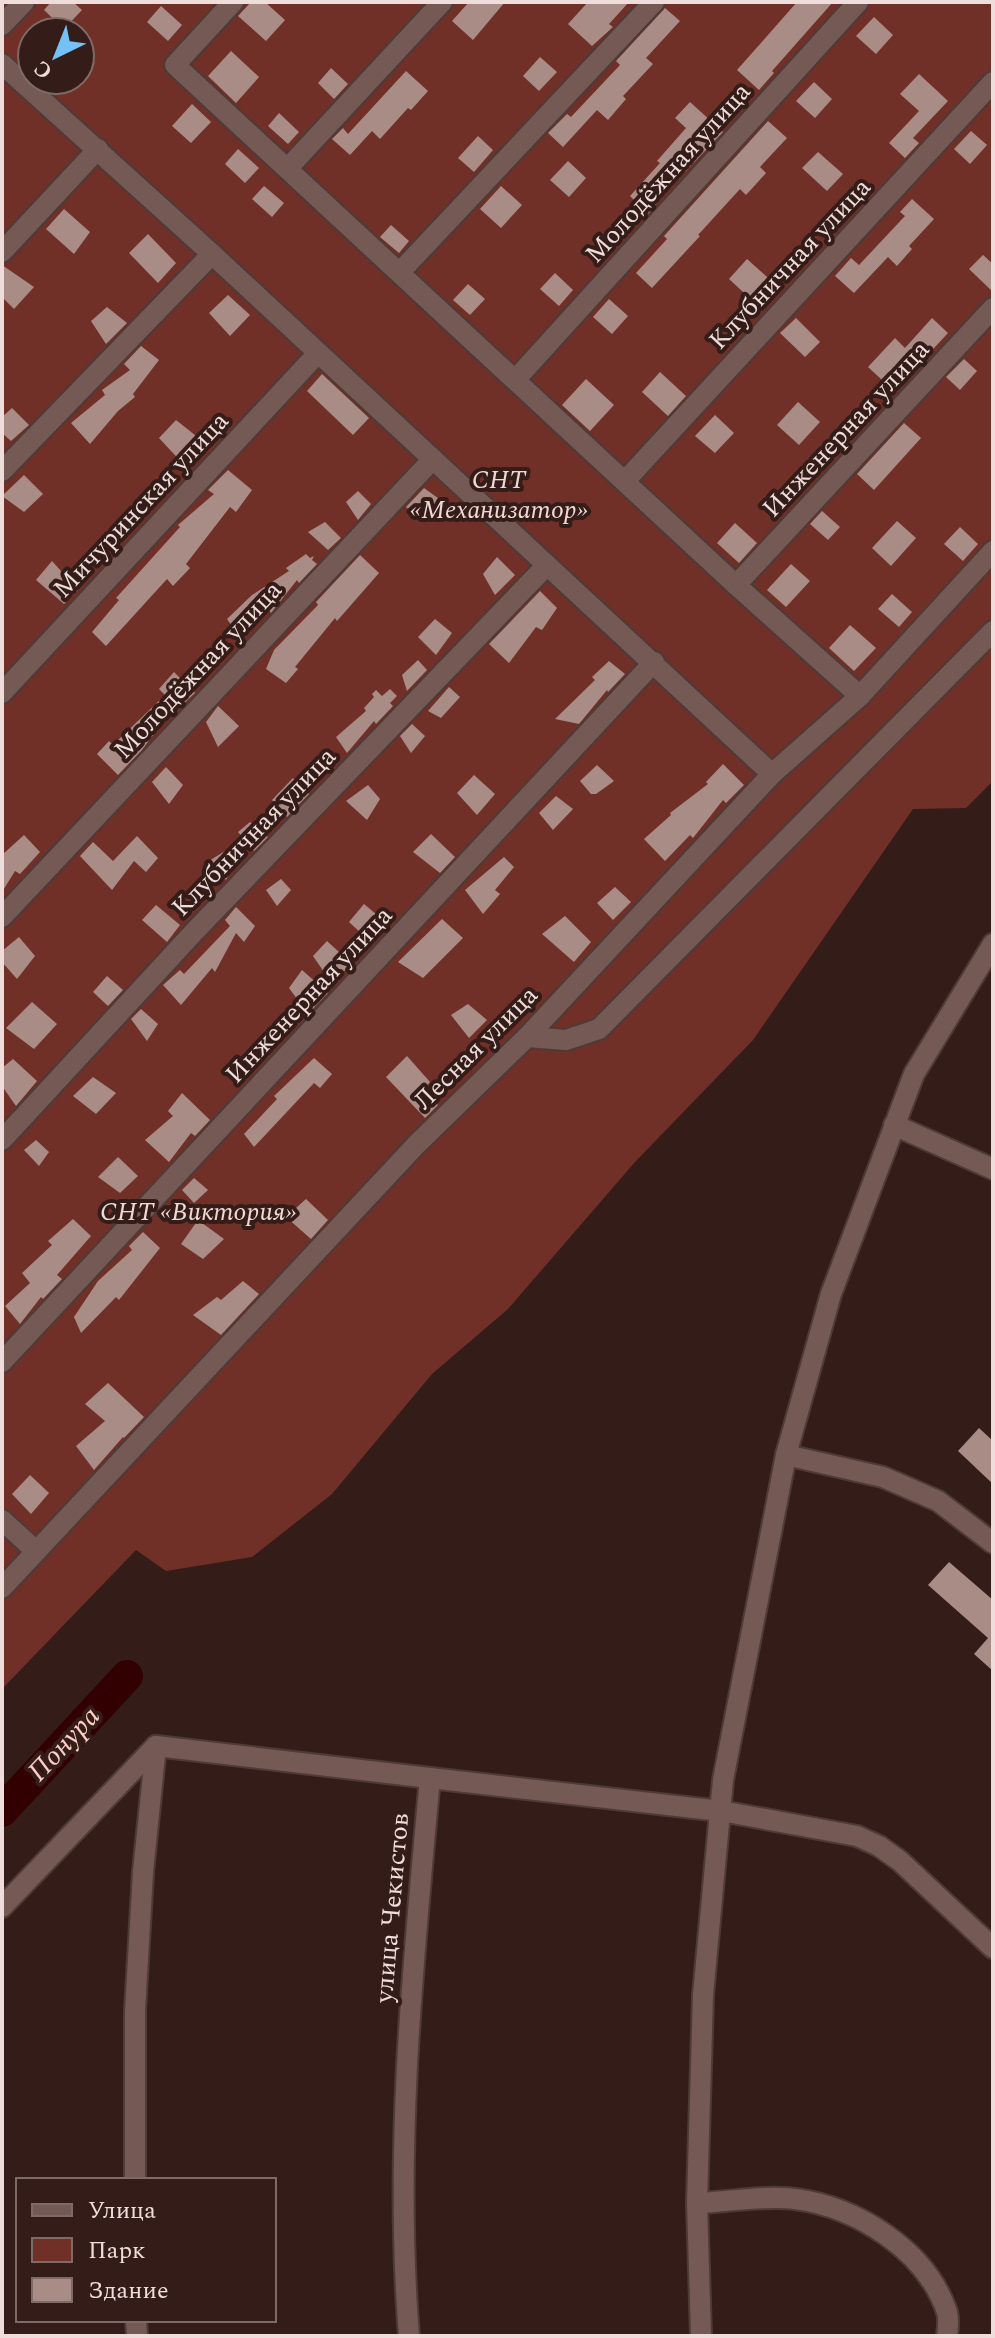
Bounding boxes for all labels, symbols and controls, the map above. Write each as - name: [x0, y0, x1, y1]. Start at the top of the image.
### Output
- north arrow: [16, 16, 96, 96]
- text: С: [26, 52, 60, 87]
- street label: Молодёжная улица: [575, 73, 761, 273]
- street label: Клубничная улица: [699, 169, 881, 359]
- street label: Инженерная улица: [753, 331, 939, 527]
- street label: Мичуринская улица: [44, 402, 239, 607]
- park label: СНТ «Механизатор»: [410, 460, 588, 530]
- street label: Молодёжная улица: [104, 571, 292, 769]
- street label: Клубничная улица: [162, 738, 346, 926]
- street label: Инженерная улица: [216, 897, 402, 1093]
- street label: Лесная улица: [404, 976, 548, 1120]
- park label: СНТ «Виктория»: [100, 1192, 296, 1232]
- water label: Понура: [18, 1696, 110, 1792]
- street label: улица Чекистов: [364, 1811, 420, 2006]
- legend: [16, 2178, 276, 2322]
- text: Улица: [88, 2193, 156, 2229]
- text: Парк: [88, 2233, 145, 2269]
- text: Здание: [88, 2273, 169, 2309]

